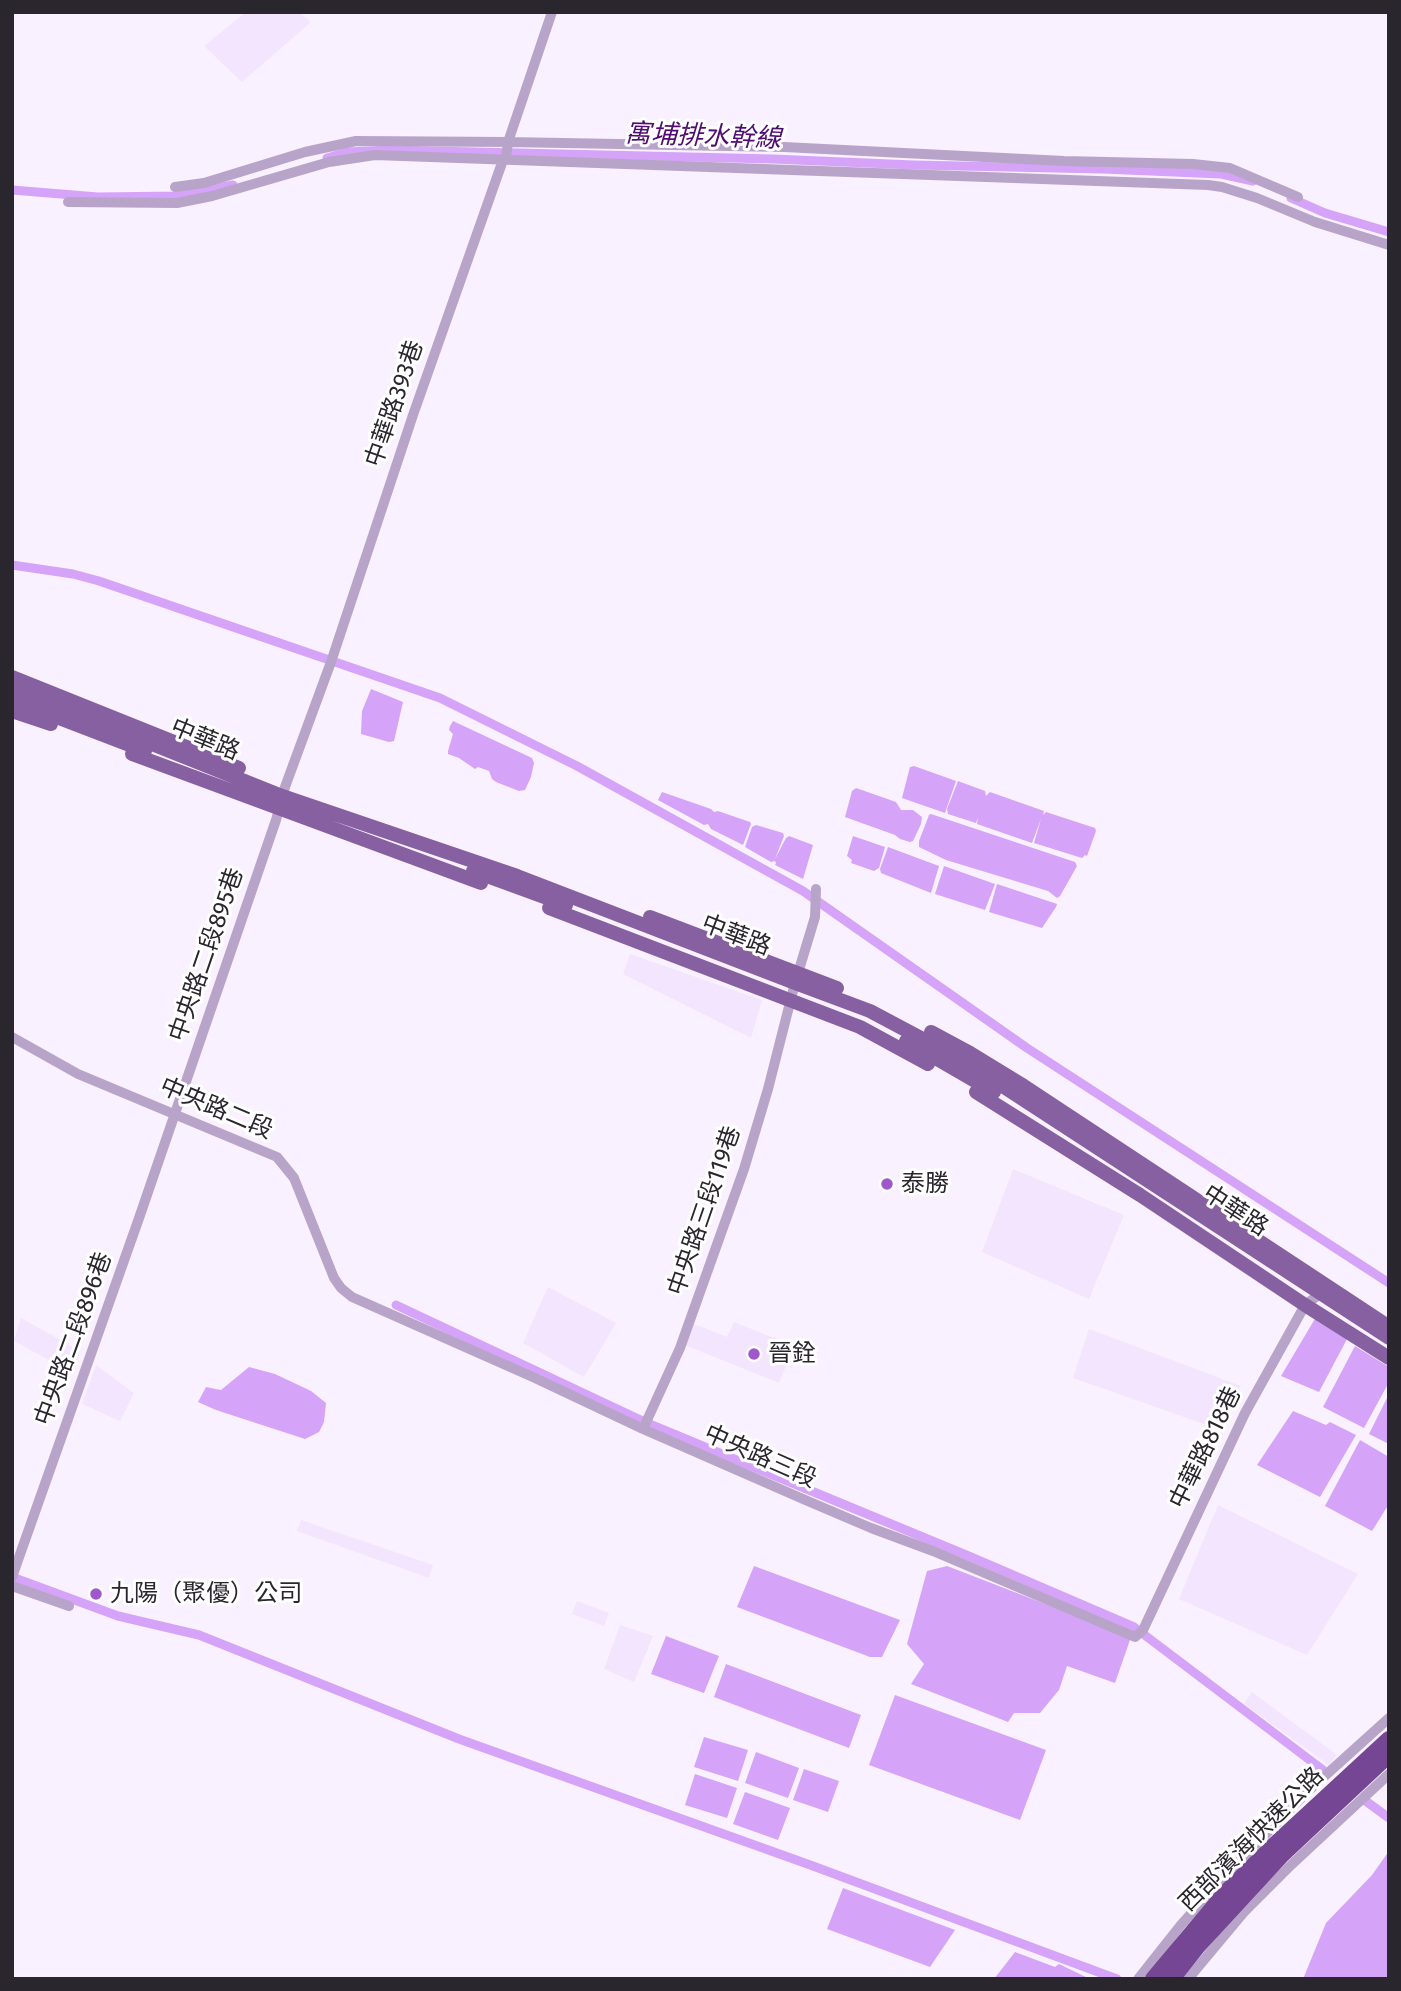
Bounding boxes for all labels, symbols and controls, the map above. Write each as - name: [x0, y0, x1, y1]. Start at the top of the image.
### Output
- water label: 寓埔排水幹線: [625, 119, 781, 155]
- street label: 中華路393巷: [360, 337, 430, 471]
- street label: 中華路: [166, 713, 244, 767]
- street label: 中央路二段895巷: [164, 865, 250, 1045]
- street label: 中華路: [697, 910, 775, 962]
- street label: 中央路二段: [155, 1072, 277, 1146]
- street label: 中央路三段119巷: [663, 1123, 747, 1299]
- place label: 泰勝: [901, 1170, 949, 1198]
- marker: 泰勝: [879, 1176, 895, 1192]
- street label: 中華路: [1197, 1179, 1273, 1243]
- street label: 中央路二段896巷: [29, 1248, 119, 1430]
- place label: 晉銓: [768, 1340, 816, 1368]
- marker: 晉銓: [746, 1346, 762, 1362]
- street label: 中華路818巷: [1164, 1382, 1248, 1514]
- street label: 中央路三段: [699, 1419, 821, 1495]
- place label: 九陽（聚優）公司: [110, 1580, 302, 1608]
- marker: 九陽（聚優）公司: [88, 1586, 104, 1602]
- street label: 西部濱海快速公路: [1174, 1762, 1330, 1918]

